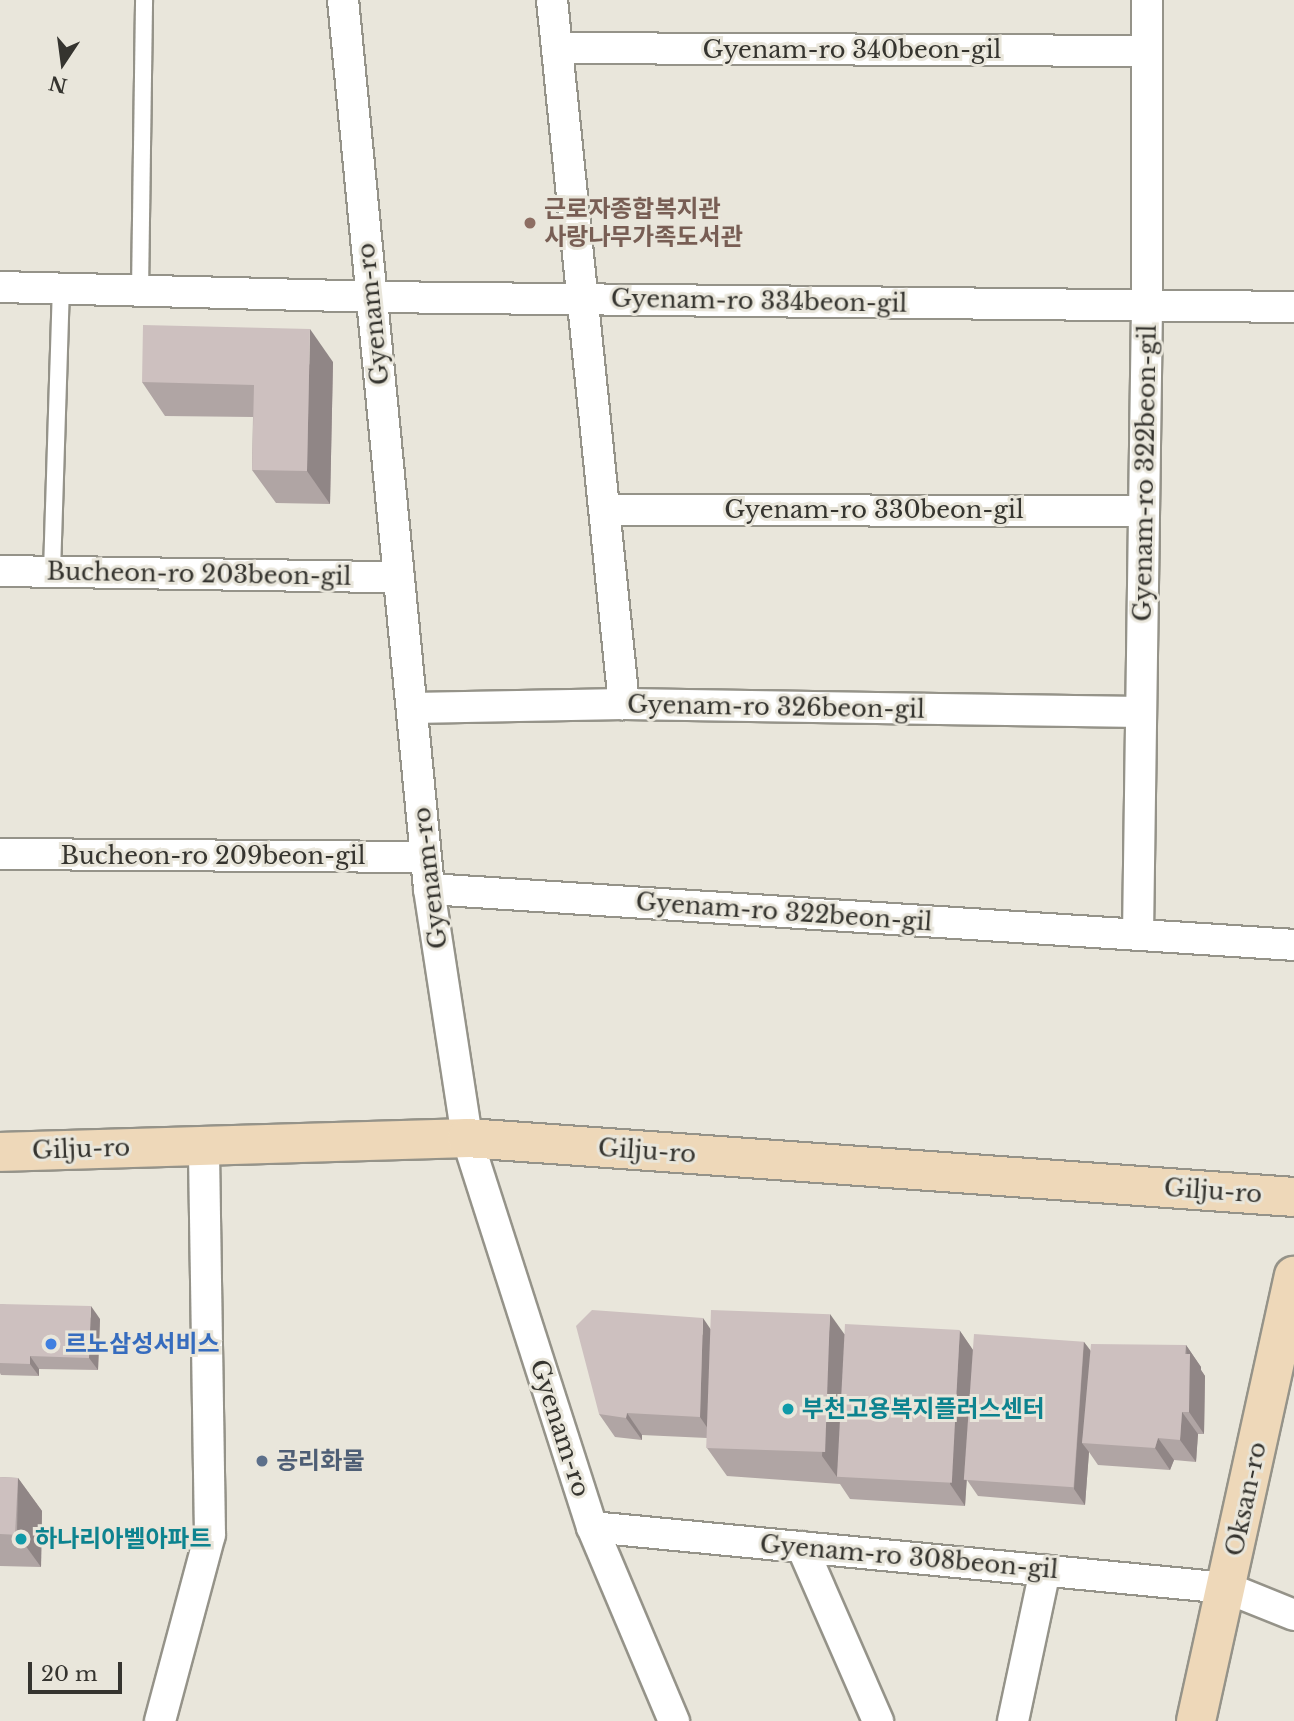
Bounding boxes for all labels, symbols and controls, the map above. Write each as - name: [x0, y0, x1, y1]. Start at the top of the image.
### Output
- north arrow: [28, 28, 98, 98]
- street label: Gyenam-ro 340beon-gil: [703, 36, 1001, 64]
- text: N: [47, 71, 69, 97]
- place label: 근로자종합복지관 사랑나무가족도서관: [544, 195, 743, 251]
- marker: 근로자종합복지관 사랑나무가족도서관: [522, 215, 538, 231]
- street label: Gyenam-ro: [351, 242, 395, 386]
- street label: Gyenam-ro 334beon-gil: [611, 284, 907, 318]
- street label: Gyenam-ro 322beon-gil: [1128, 324, 1162, 622]
- street label: Gyenam-ro 330beon-gil: [724, 496, 1024, 524]
- street label: Bucheon-ro 203beon-gil: [47, 557, 351, 591]
- street label: Gyenam-ro 326beon-gil: [627, 690, 925, 724]
- street label: Gyenam-ro: [407, 805, 453, 951]
- street label: Bucheon-ro 209beon-gil: [60, 842, 366, 870]
- street label: Gyenam-ro 322beon-gil: [635, 887, 933, 937]
- street label: Gilju-ro: [31, 1133, 131, 1165]
- street label: Gilju-ro: [597, 1133, 697, 1169]
- street label: Gilju-ro: [1163, 1173, 1263, 1209]
- place label: 르노삼성서비스: [65, 1330, 220, 1358]
- marker: 르노삼성서비스: [43, 1336, 59, 1352]
- street label: Gyenam-ro: [524, 1356, 596, 1500]
- place label: 부천고용복지플러스센터: [802, 1395, 1045, 1423]
- marker: 부천고용복지플러스센터: [780, 1401, 796, 1417]
- street label: Oksan-ro: [1220, 1439, 1272, 1559]
- place label: 공리화물: [276, 1447, 364, 1475]
- marker: 공리화물: [254, 1453, 270, 1469]
- place label: 하나리아벨아파트: [35, 1525, 212, 1553]
- street label: Gyenam-ro 308beon-gil: [759, 1530, 1059, 1584]
- marker: 하나리아벨아파트: [13, 1531, 29, 1547]
- scale bar: [32, 1648, 126, 1692]
- text: 20 m: [41, 1661, 98, 1687]

